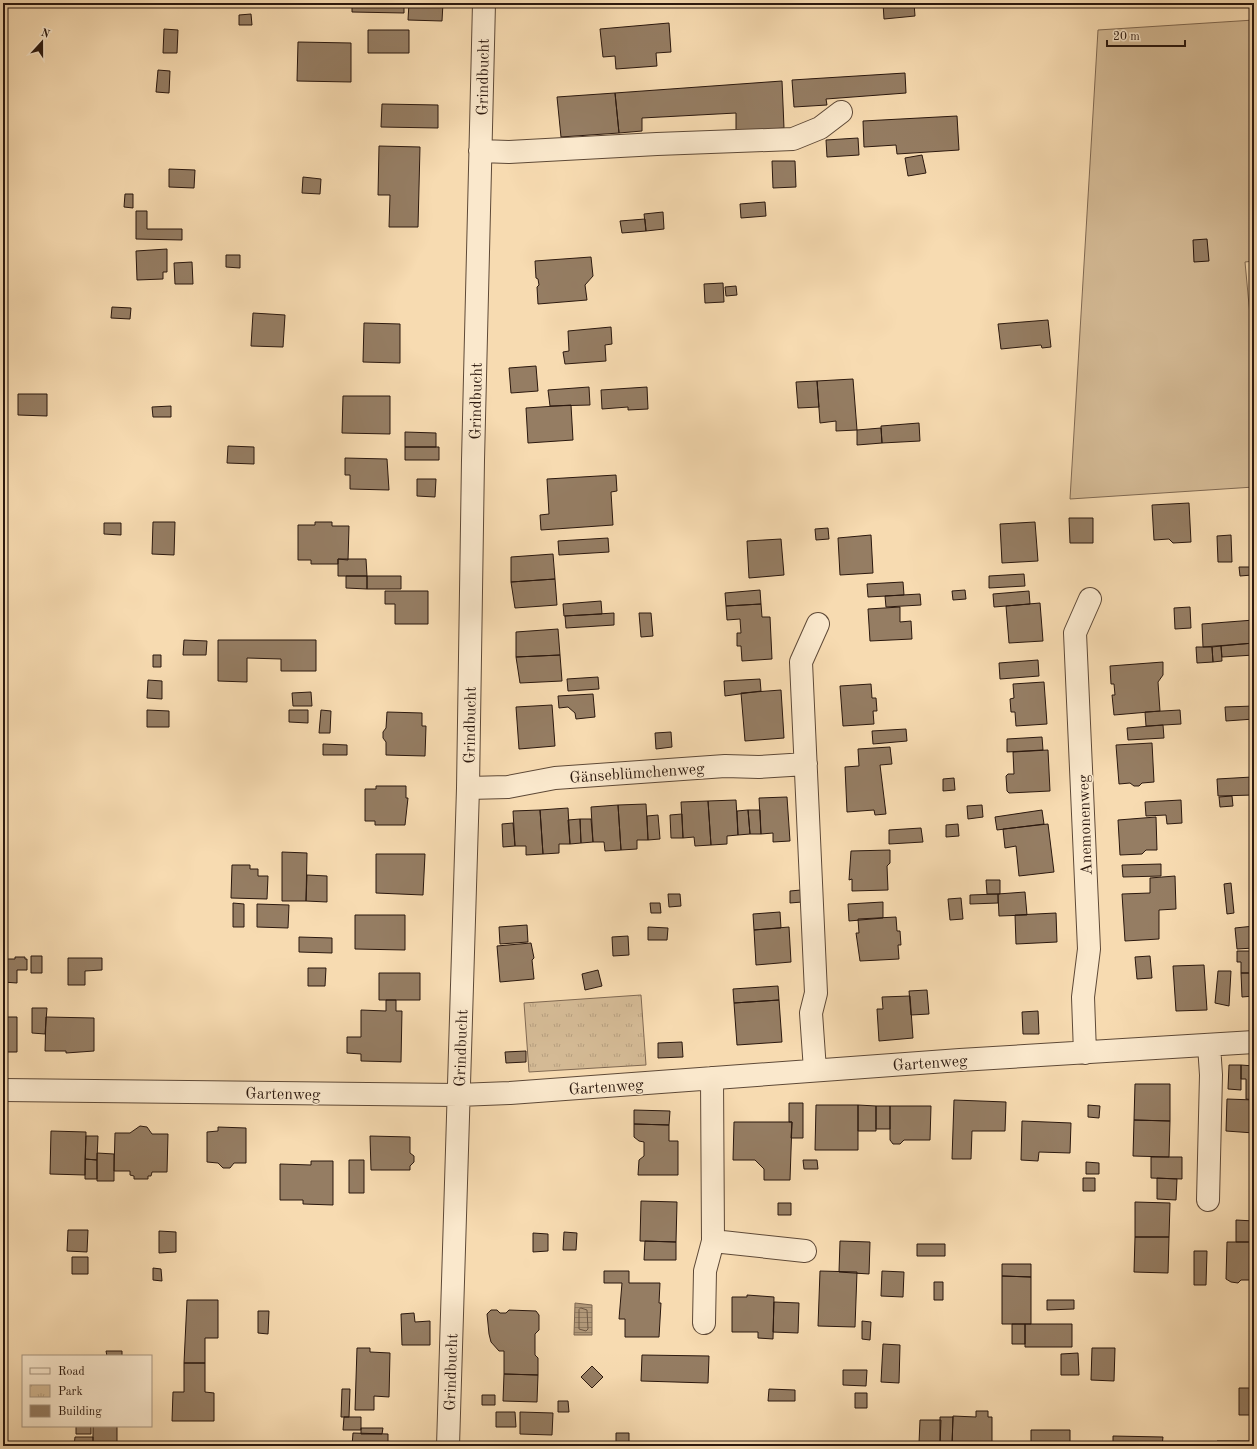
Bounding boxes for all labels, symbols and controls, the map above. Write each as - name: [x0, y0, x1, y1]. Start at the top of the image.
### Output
- north arrow: [22, 22, 62, 62]
- scale bar: [1107, 22, 1185, 48]
- text: N: [39, 27, 51, 41]
- text: 20 m: [1113, 31, 1140, 43]
- street label: Grindbucht: [475, 38, 493, 116]
- street label: Grindbucht: [468, 362, 486, 440]
- street label: Grindbucht: [462, 686, 480, 764]
- street label: Gänseblümchenweg: [569, 761, 706, 787]
- street label: Anemonenweg: [1076, 774, 1096, 876]
- street label: Grindbucht: [453, 1009, 471, 1087]
- street label: Gartenweg: [892, 1053, 969, 1075]
- street label: Gartenweg: [568, 1077, 645, 1099]
- street label: Gartenweg: [245, 1086, 321, 1104]
- street label: Grindbucht: [443, 1333, 461, 1411]
- legend: [22, 1355, 152, 1427]
- text: Road: [58, 1366, 85, 1378]
- text: Park: [58, 1386, 83, 1398]
- text: Building: [58, 1406, 102, 1418]

